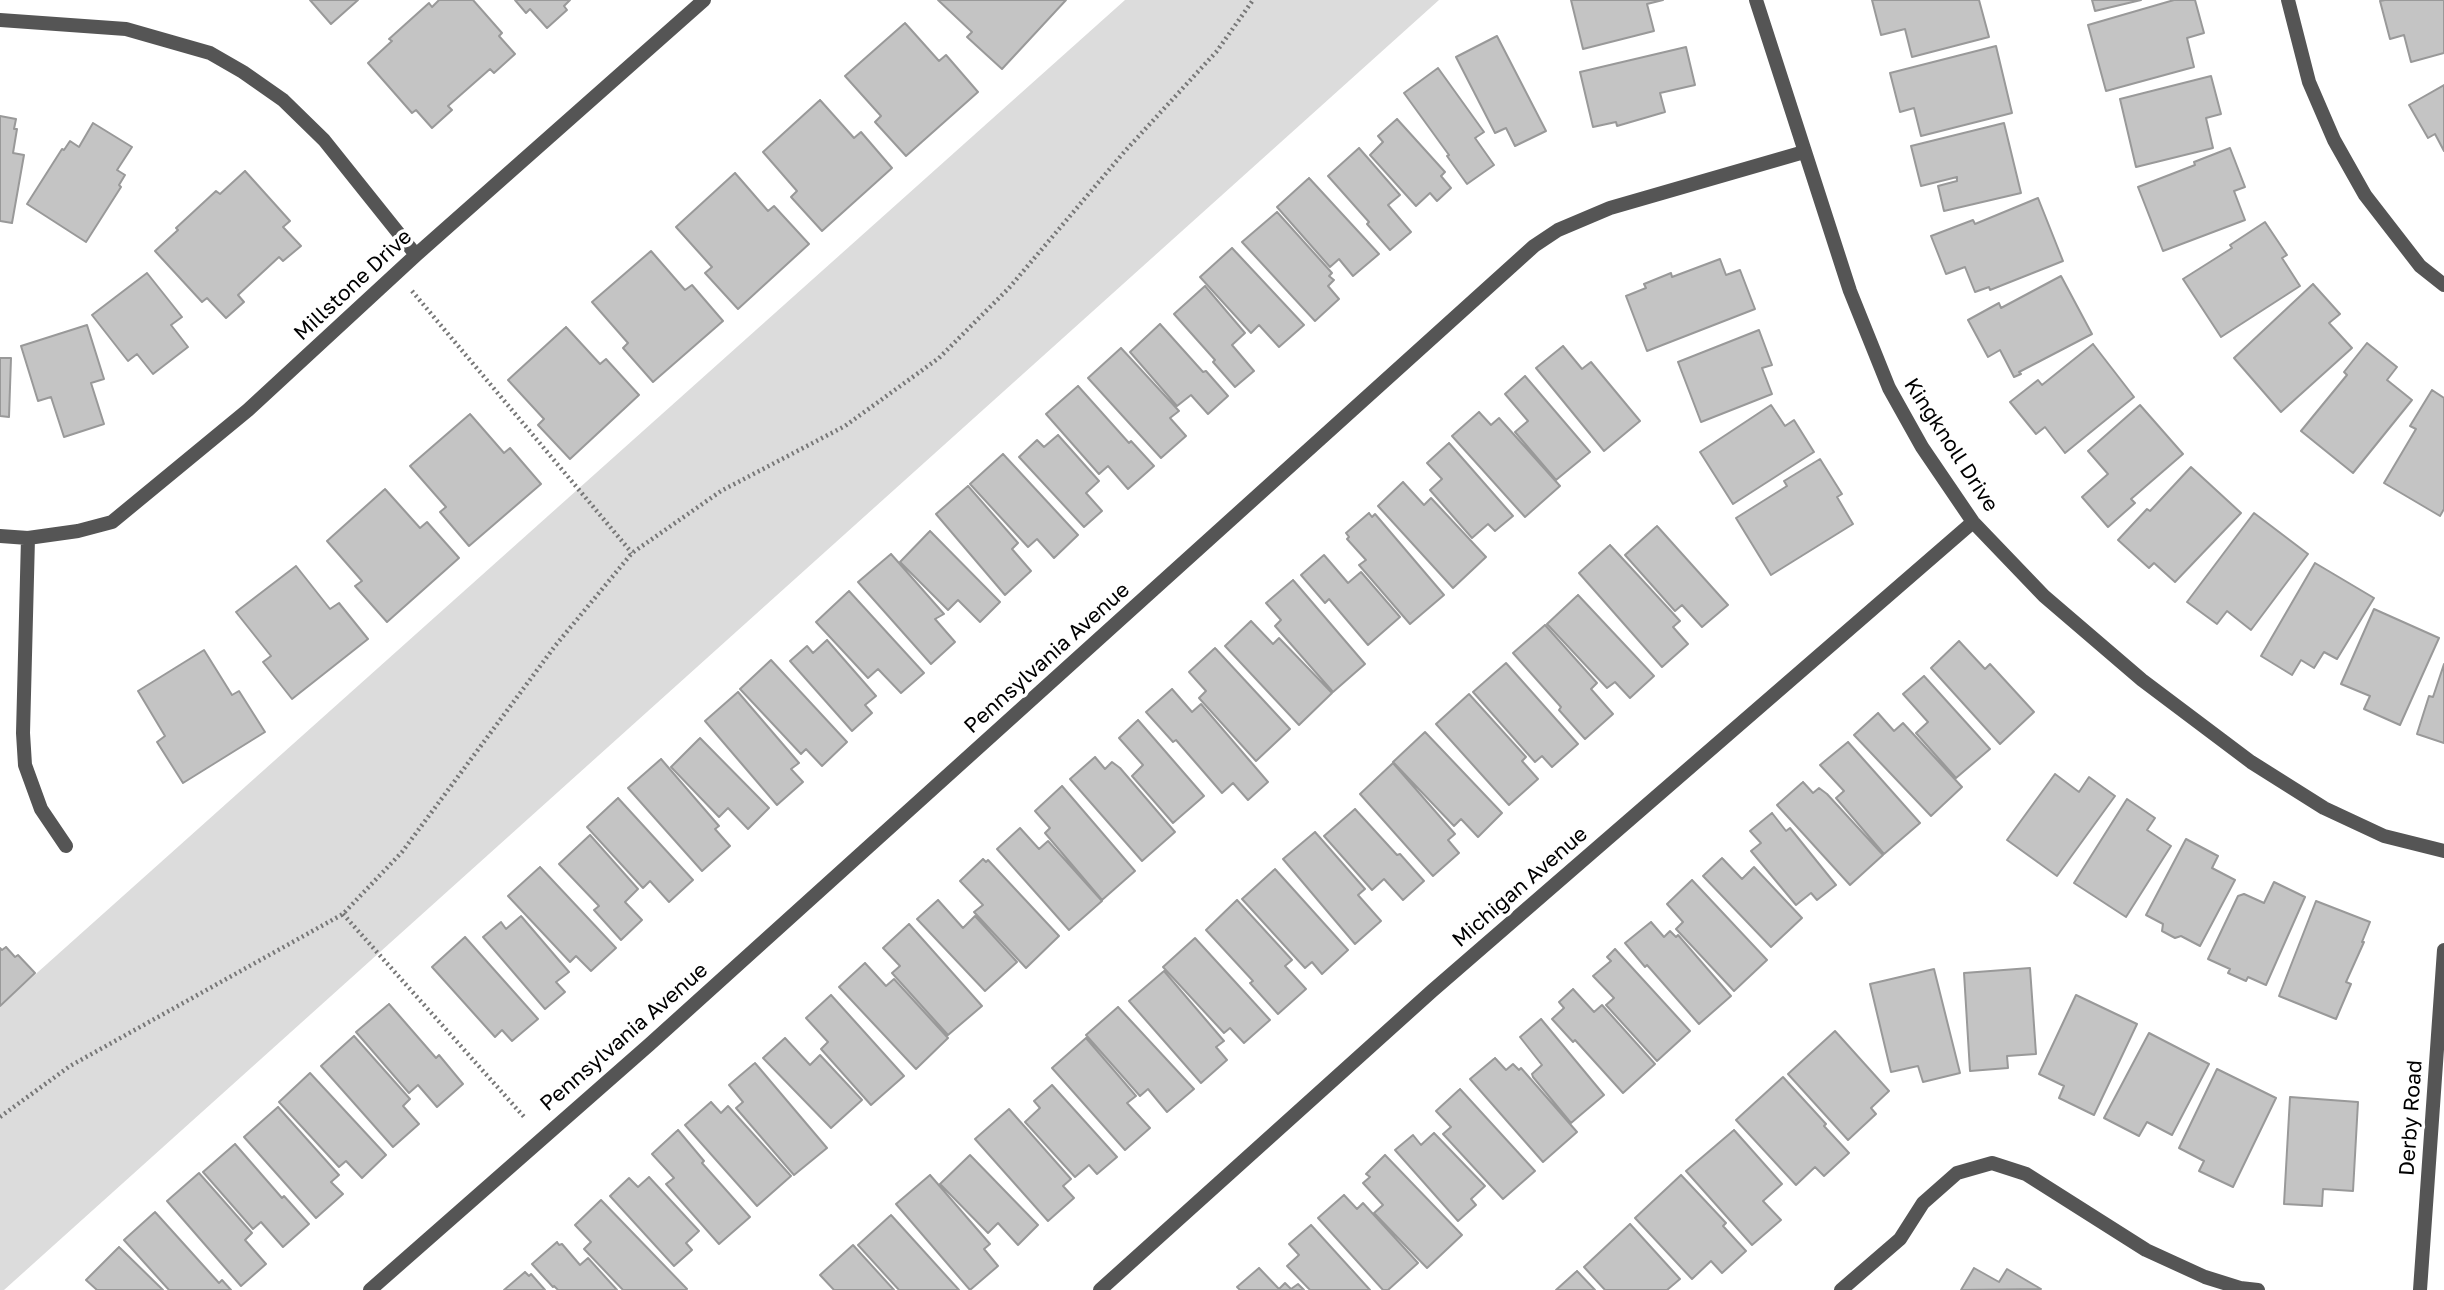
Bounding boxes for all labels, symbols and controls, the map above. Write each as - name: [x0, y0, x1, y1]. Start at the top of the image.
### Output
- street label: Millstone Drive: [289, 224, 417, 346]
- street label: Kingknoll Drive: [1898, 374, 2004, 516]
- street label: Pennsylvania Avenue: [959, 577, 1135, 739]
- street label: Michigan Avenue: [1447, 821, 1593, 953]
- street label: Pennsylvania Avenue: [535, 957, 713, 1117]
- street label: Derby Road: [2394, 1059, 2428, 1177]

